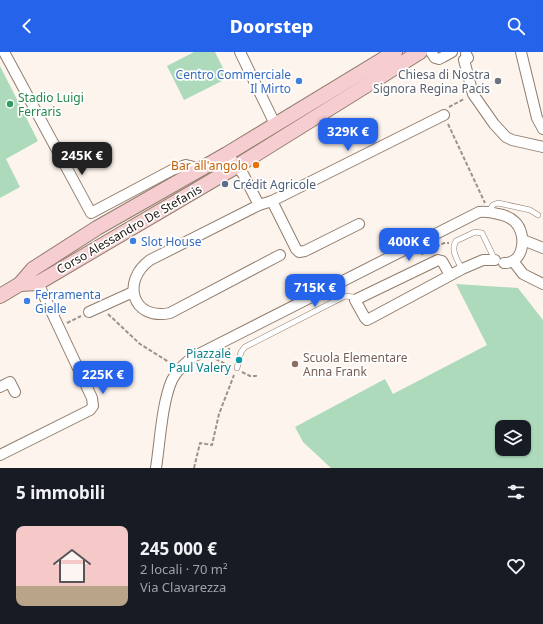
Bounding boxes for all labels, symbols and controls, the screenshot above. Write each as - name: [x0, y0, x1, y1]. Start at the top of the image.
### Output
- text: Doorstep: [230, 14, 313, 38]
- icon: back: [16, 15, 38, 37]
- icon: search: [505, 15, 527, 37]
- place label: Centro Commerciale Il Mirto: [176, 66, 291, 97]
- place label: Chiesa di Nostra Signora Regina Pacis: [373, 66, 490, 97]
- marker: Centro Commerciale Il Mirto: [294, 76, 304, 86]
- marker: Chiesa di Nostra Signora Regina Pacis: [493, 76, 503, 86]
- place label: Stadio Luigi Ferraris: [18, 89, 84, 120]
- marker: Stadio Luigi Ferraris: [5, 99, 15, 109]
- pin: 329K €: [315, 118, 381, 152]
- text: 329K €: [327, 122, 369, 140]
- pin: 245K €: [49, 142, 115, 176]
- text: 245K €: [61, 146, 103, 164]
- place label: Bar all'angolo: [171, 157, 248, 174]
- marker: Bar all'angolo: [251, 160, 261, 170]
- place label: Crédit Agricole: [233, 176, 316, 193]
- marker: Crédit Agricole: [220, 179, 230, 189]
- street label: Corso Alessandro De Stefanis: [53, 180, 205, 278]
- pin: 400K €: [376, 228, 442, 262]
- text: 400K €: [388, 232, 430, 250]
- place label: Slot House: [141, 233, 202, 250]
- marker: Slot House: [128, 236, 138, 246]
- pin: 715K €: [282, 274, 348, 308]
- text: 715K €: [294, 278, 336, 296]
- place label: Ferramenta Gielle: [35, 286, 101, 317]
- marker: Ferramenta Gielle: [22, 296, 32, 306]
- place label: Piazzale Paul Valery: [169, 345, 232, 376]
- place label: Scuola Elementare Anna Frank: [303, 349, 408, 380]
- marker: Piazzale Paul Valery: [234, 355, 244, 365]
- marker: Scuola Elementare Anna Frank: [290, 359, 300, 369]
- pin: 225K €: [70, 361, 136, 395]
- text: 225K €: [82, 365, 124, 383]
- map controls: [495, 420, 531, 456]
- button: layers: [495, 420, 531, 456]
- text: 5 immobili: [16, 481, 105, 504]
- icon: filters: [505, 481, 527, 503]
- text: 245 000 €: [140, 537, 217, 560]
- icon: home: [48, 542, 96, 590]
- icon: heart: [505, 555, 527, 577]
- text: 2 locali · 70 m²: [140, 560, 227, 578]
- text: Via Clavarezza: [140, 578, 226, 596]

